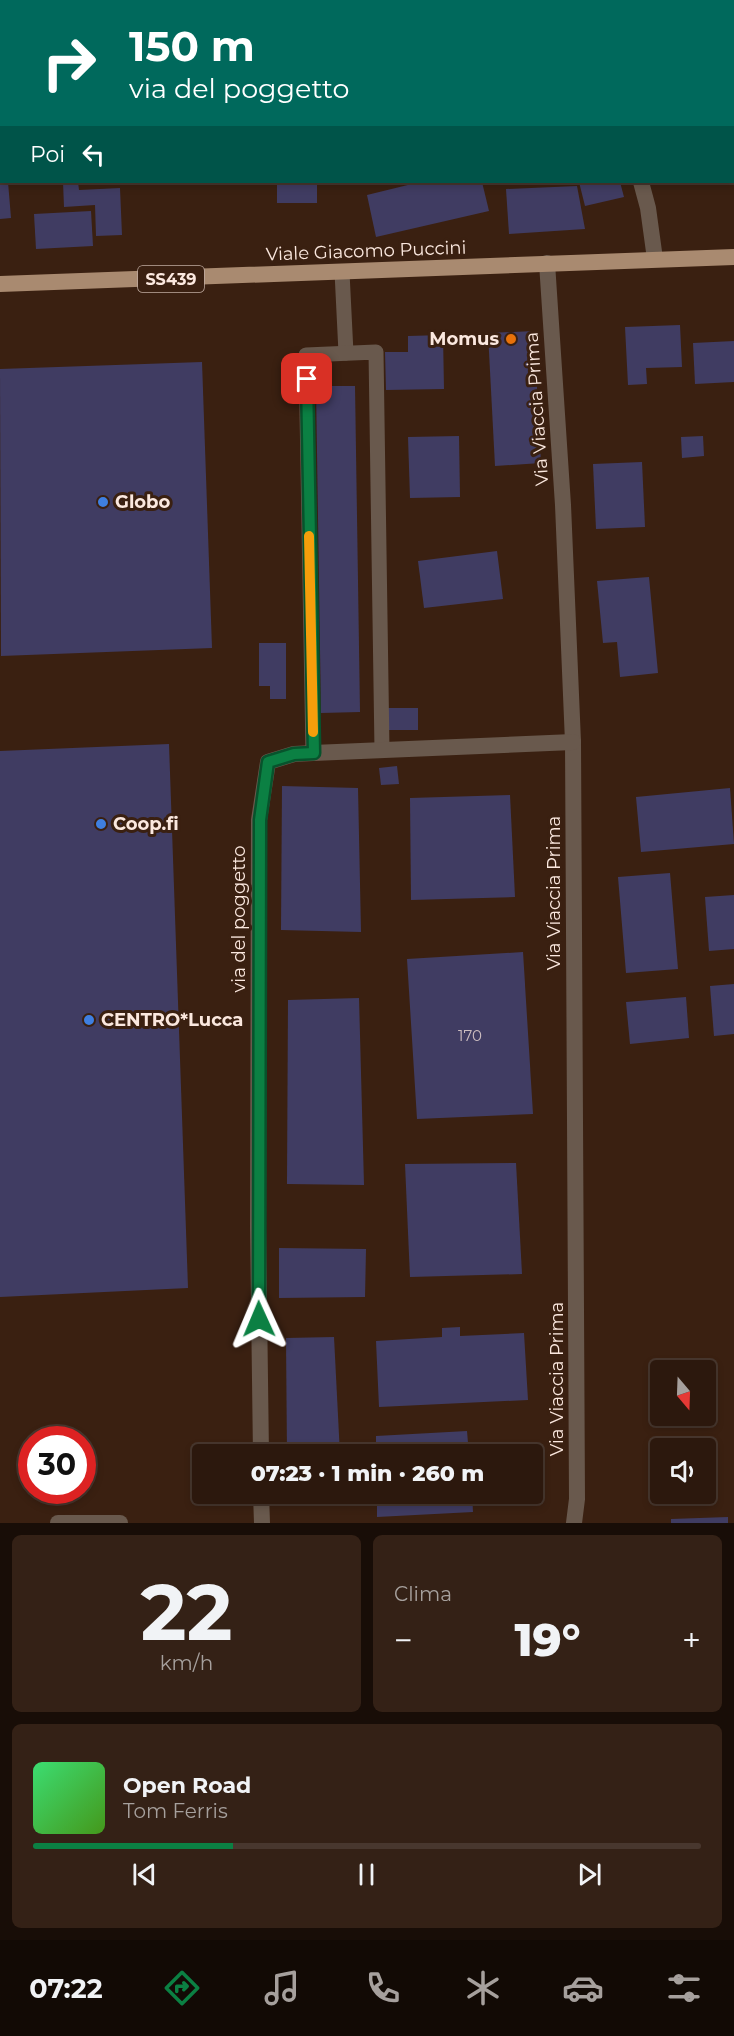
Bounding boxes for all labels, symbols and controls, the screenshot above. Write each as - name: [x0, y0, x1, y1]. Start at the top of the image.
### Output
- text: 150 m: [129, 20, 255, 72]
- icon: right: [30, 24, 108, 102]
- text: via del poggetto: [129, 72, 349, 105]
- icon: left: [77, 138, 110, 171]
- text: Poi: [30, 141, 65, 168]
- street label: Viale Giacomo Puccini: [265, 237, 467, 265]
- road number: SS439: [138, 266, 204, 292]
- place label: Momus: [429, 328, 499, 350]
- street label: Via Viaccia Prima: [521, 331, 553, 487]
- marker: Momus: [504, 332, 518, 346]
- pin: [281, 353, 332, 404]
- icon: arrive: [290, 362, 323, 395]
- place label: Globo: [115, 491, 171, 513]
- marker: Globo: [96, 495, 110, 509]
- place label: Coop.fi: [113, 813, 179, 835]
- street label: Via Viaccia Prima: [543, 816, 565, 970]
- marker: Coop.fi: [94, 817, 108, 831]
- street label: via del poggetto: [228, 846, 250, 992]
- place label: CENTRO*Lucca: [101, 1009, 243, 1031]
- marker: CENTRO*Lucca: [82, 1013, 96, 1027]
- house number: 170: [458, 1026, 482, 1045]
- position arrow: [227, 1287, 291, 1351]
- street label: Via Viaccia Prima: [546, 1302, 568, 1456]
- north arrow: [650, 1360, 716, 1426]
- map controls: [650, 1360, 716, 1504]
- speed limit sign: 30: [18, 1426, 96, 1504]
- button: sound: [650, 1438, 716, 1504]
- text: 07:23 · 1 min · 260 m: [251, 1460, 484, 1487]
- text: 22: [140, 1564, 233, 1660]
- text: Clima: [394, 1582, 452, 1606]
- text: 19°: [514, 1612, 581, 1667]
- text: −: [394, 1620, 413, 1660]
- text: +: [682, 1620, 701, 1660]
- text: km/h: [160, 1651, 213, 1675]
- text: Open Road: [123, 1772, 251, 1799]
- text: Tom Ferris: [123, 1799, 228, 1823]
- icon: previous: [128, 1858, 161, 1891]
- icon: pause: [350, 1858, 383, 1891]
- icon: next: [573, 1858, 606, 1891]
- icon: directions: [161, 1967, 203, 2009]
- icon: music: [261, 1967, 303, 2009]
- icon: phone: [362, 1967, 404, 2009]
- icon: climate: [462, 1967, 504, 2009]
- icon: car: [562, 1967, 604, 2009]
- icon: filters: [663, 1967, 705, 2009]
- text: 07:22: [29, 1972, 103, 2005]

